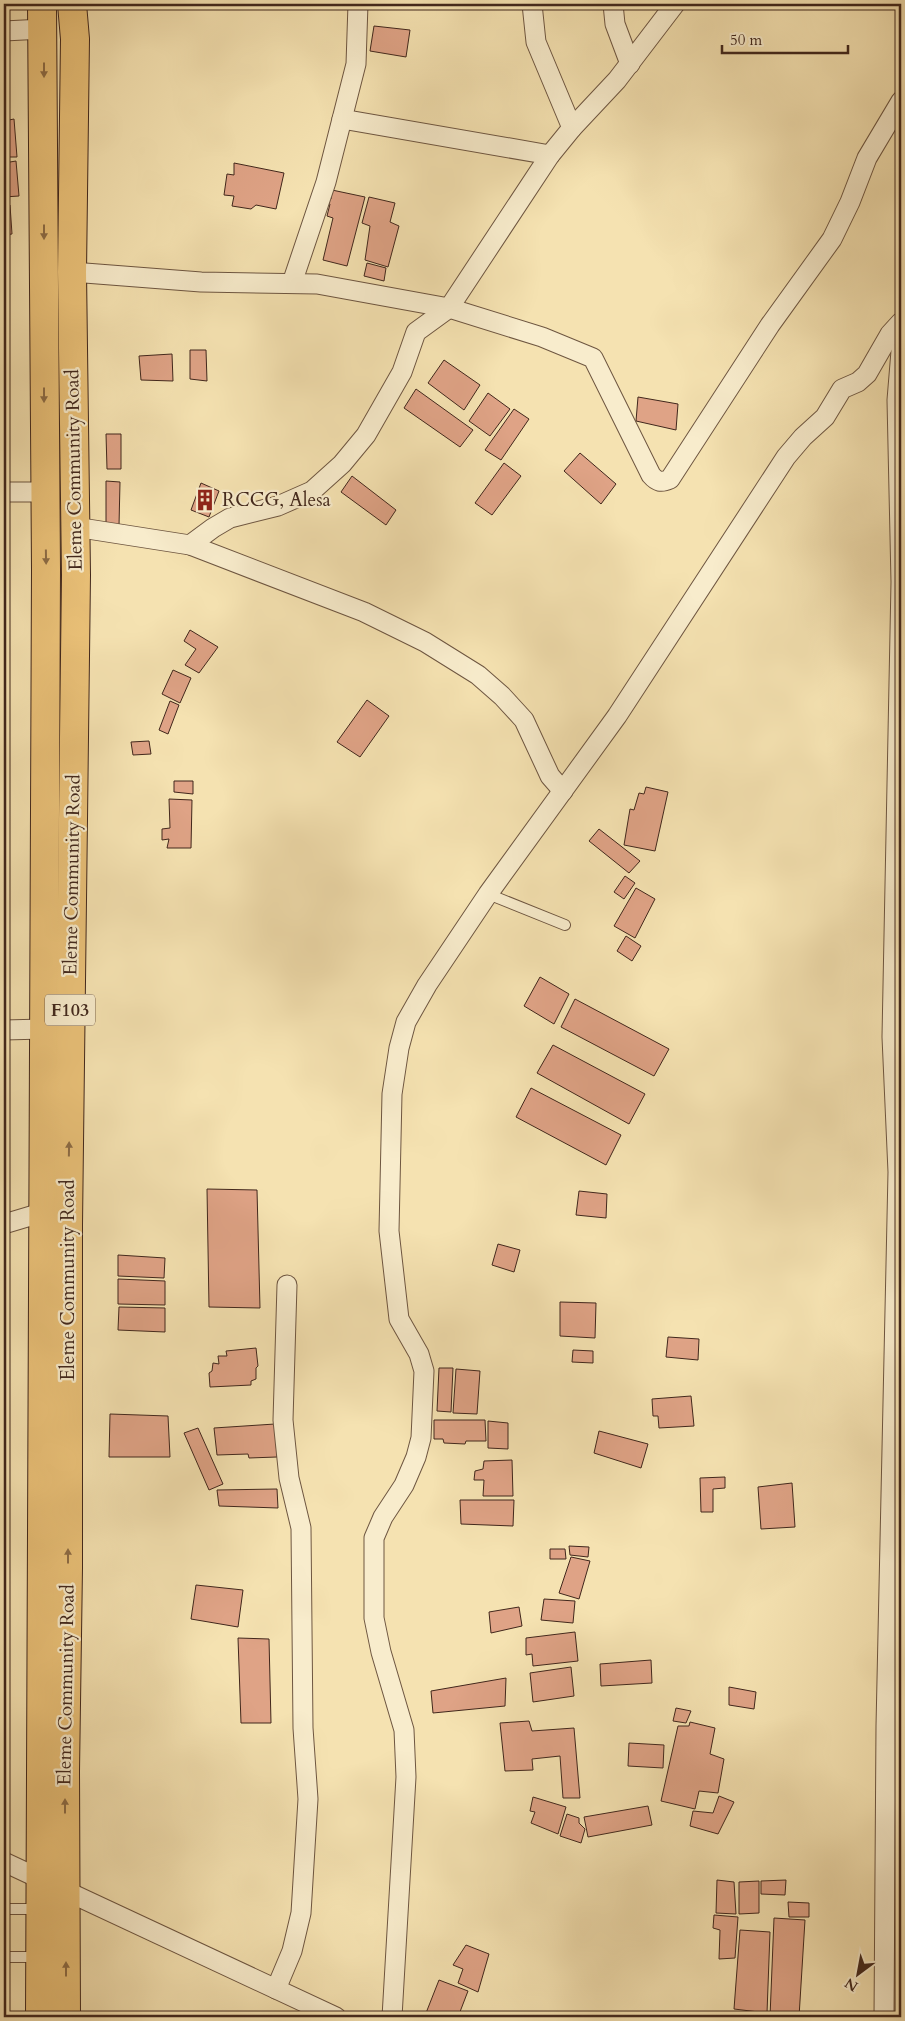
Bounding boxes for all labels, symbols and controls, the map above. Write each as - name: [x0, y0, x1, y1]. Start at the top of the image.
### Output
- scale bar: [722, 22, 849, 54]
- text: 50 m: [730, 30, 762, 50]
- one-way arrow: [40, 62, 48, 78]
- one-way arrow: [40, 225, 48, 241]
- street label: Eleme Community Road: [59, 369, 89, 571]
- one-way arrow: [40, 387, 48, 403]
- building icon: RCCG, Alesa: [192, 487, 218, 513]
- place label: RCCG, Alesa: [222, 487, 331, 513]
- one-way arrow: [42, 550, 50, 566]
- street label: Eleme Community Road: [57, 774, 87, 976]
- road number: F103: [45, 994, 95, 1026]
- one-way arrow: [65, 1140, 73, 1156]
- street label: Eleme Community Road: [55, 1179, 81, 1381]
- one-way arrow: [64, 1548, 72, 1564]
- street label: Eleme Community Road: [51, 1584, 81, 1786]
- one-way arrow: [61, 1798, 69, 1814]
- north arrow: [832, 1948, 882, 1998]
- one-way arrow: [62, 1960, 70, 1976]
- text: N: [841, 1973, 862, 1996]

